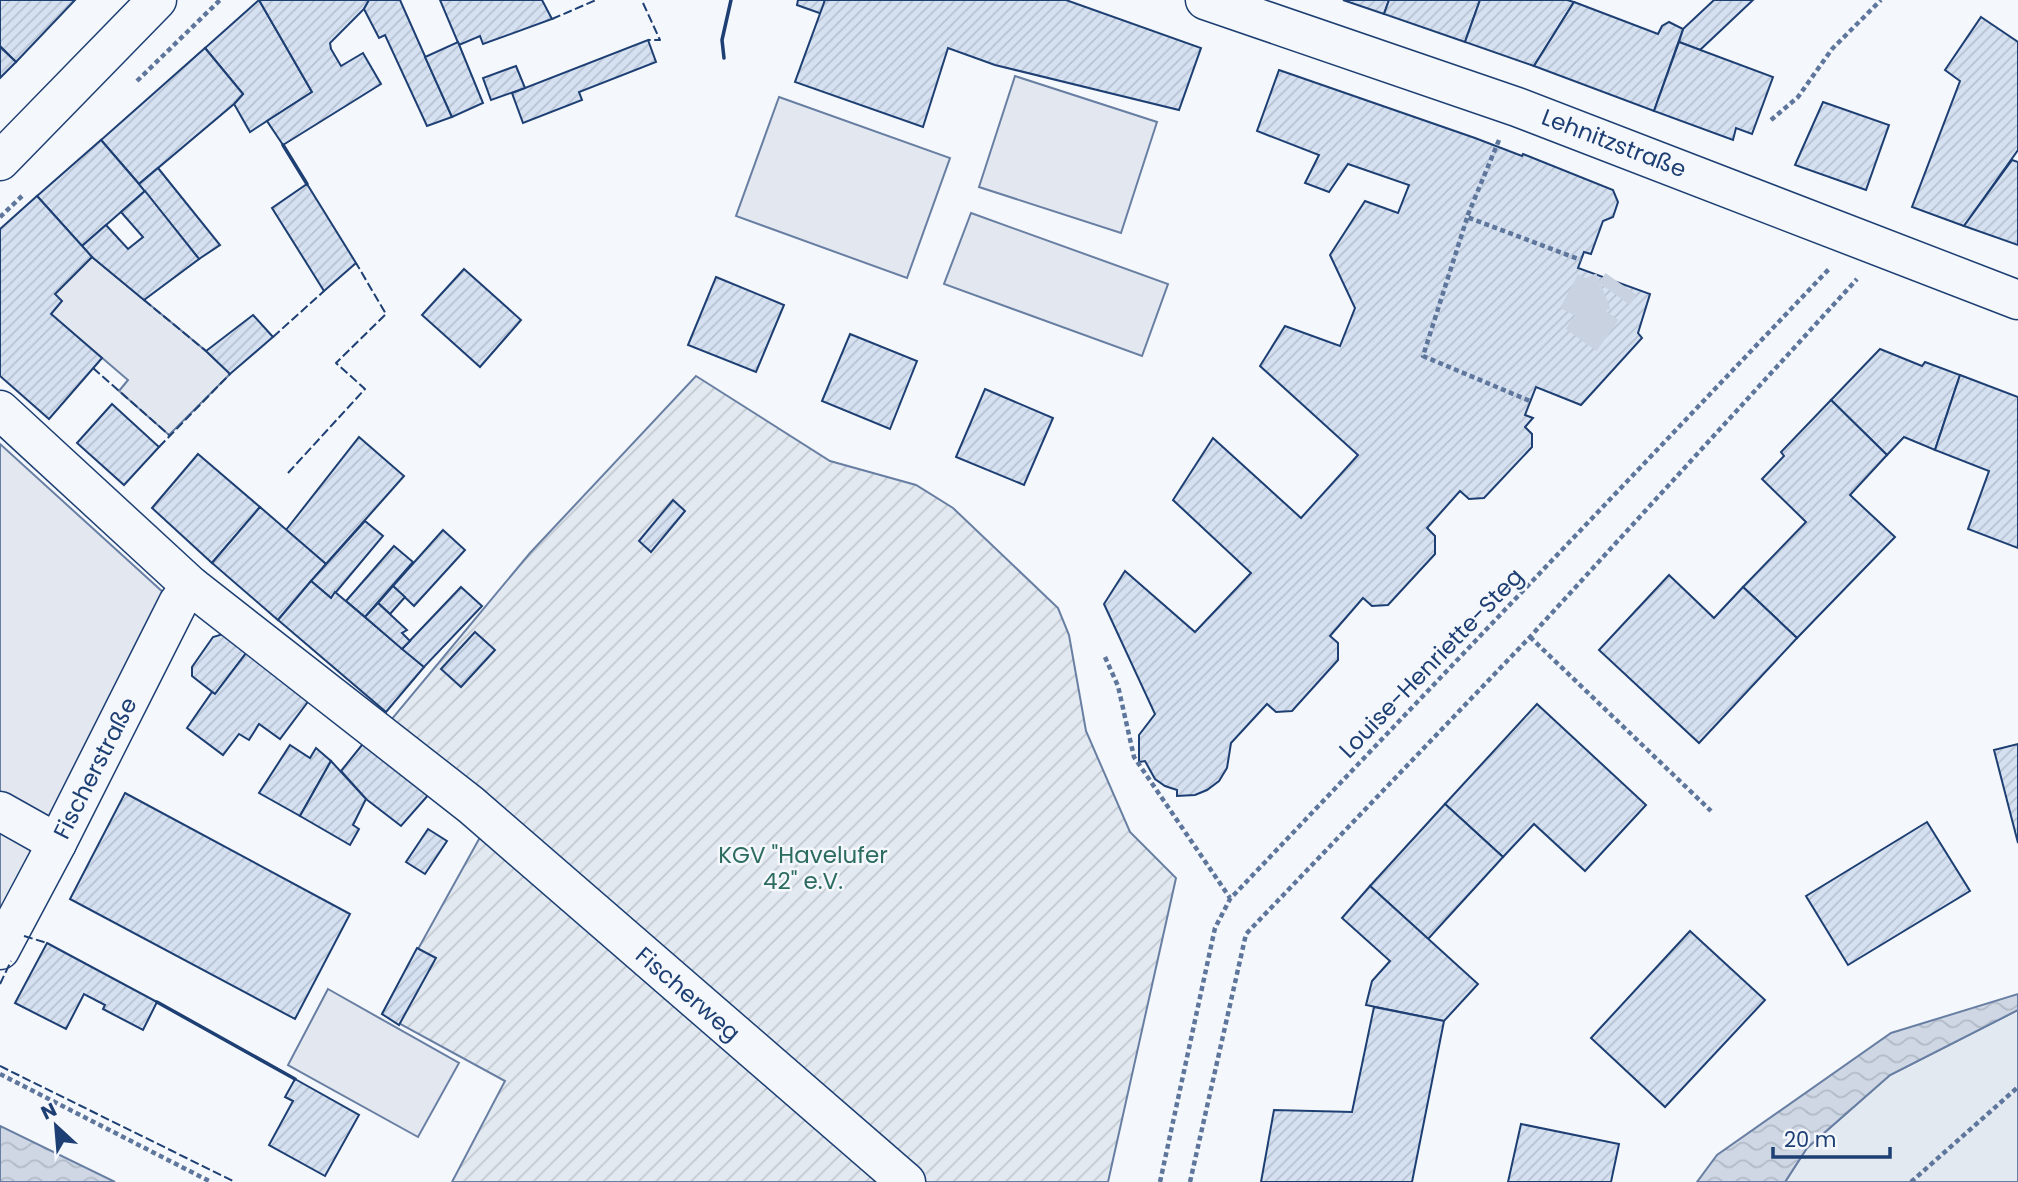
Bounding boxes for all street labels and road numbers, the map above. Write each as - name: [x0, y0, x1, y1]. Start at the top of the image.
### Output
- street label: Lehnitzstraße: [1537, 101, 1691, 185]
- street label: Louise-Henriette-Steg: [1332, 561, 1530, 765]
- street label: Fischerstraße: [46, 692, 144, 844]
- street label: Fischerweg: [629, 939, 747, 1049]

